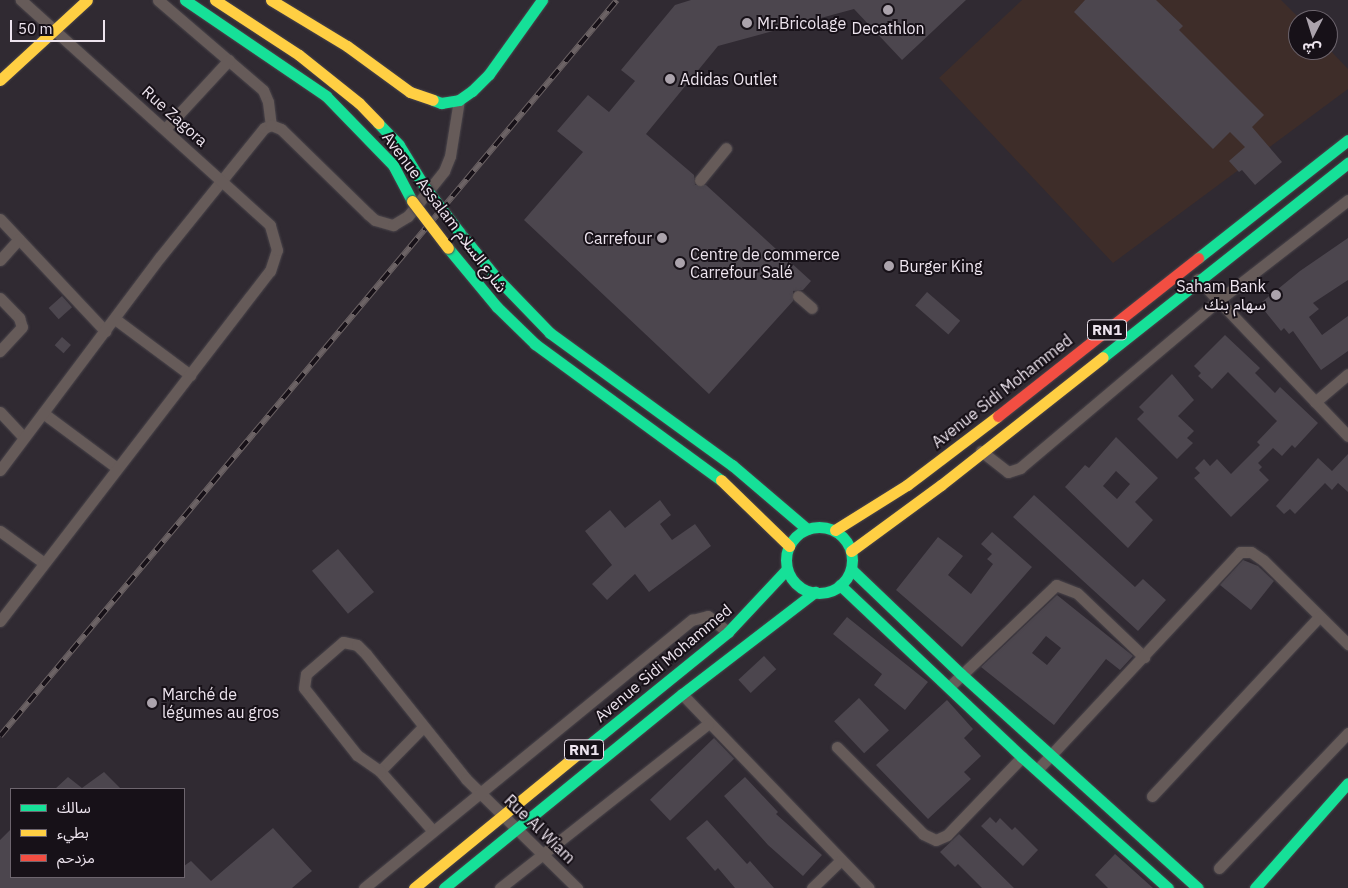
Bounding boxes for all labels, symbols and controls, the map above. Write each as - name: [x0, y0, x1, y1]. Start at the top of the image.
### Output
- marker: Decathlon: [882, 4, 894, 16]
- scale bar: [12, 10, 108, 42]
- north arrow: [1288, 10, 1338, 60]
- place label: Mr.Bricolage: [757, 13, 846, 33]
- marker: Mr.Bricolage: [741, 17, 753, 29]
- place label: Decathlon: [851, 18, 925, 38]
- text: 50 m: [18, 19, 53, 38]
- text: ش: [1301, 39, 1322, 59]
- place label: Adidas Outlet: [680, 69, 778, 89]
- marker: Adidas Outlet: [664, 73, 676, 85]
- street label: Rue Zagora: [138, 82, 212, 150]
- street label: Avenue Assalam شارع السلام: [378, 128, 512, 296]
- place label: Carrefour: [584, 228, 652, 248]
- marker: Carrefour: [656, 232, 668, 244]
- place label: Centre de commerce Carrefour Salé: [690, 244, 840, 282]
- place label: Burger King: [899, 256, 983, 276]
- marker: Centre de commerce Carrefour Salé: [674, 257, 686, 269]
- marker: Burger King: [883, 260, 895, 272]
- place label: Saham Bank سهام بنك: [1176, 276, 1266, 314]
- marker: Saham Bank سهام بنك: [1270, 289, 1282, 301]
- road number: RN1: [1087, 318, 1127, 342]
- street label: Avenue Sidi Mohammed: [928, 330, 1076, 452]
- street label: Avenue Sidi Mohammed: [591, 600, 735, 726]
- place label: Marché de légumes au gros: [162, 684, 279, 722]
- marker: Marché de légumes au gros: [146, 697, 158, 709]
- road number: RN1: [564, 738, 604, 762]
- legend: [10, 788, 185, 878]
- street label: Rue Al Wiam: [501, 790, 579, 868]
- text: سالك: [57, 798, 91, 817]
- text: بطيء: [57, 823, 89, 842]
- text: مزدحم: [57, 848, 95, 867]

